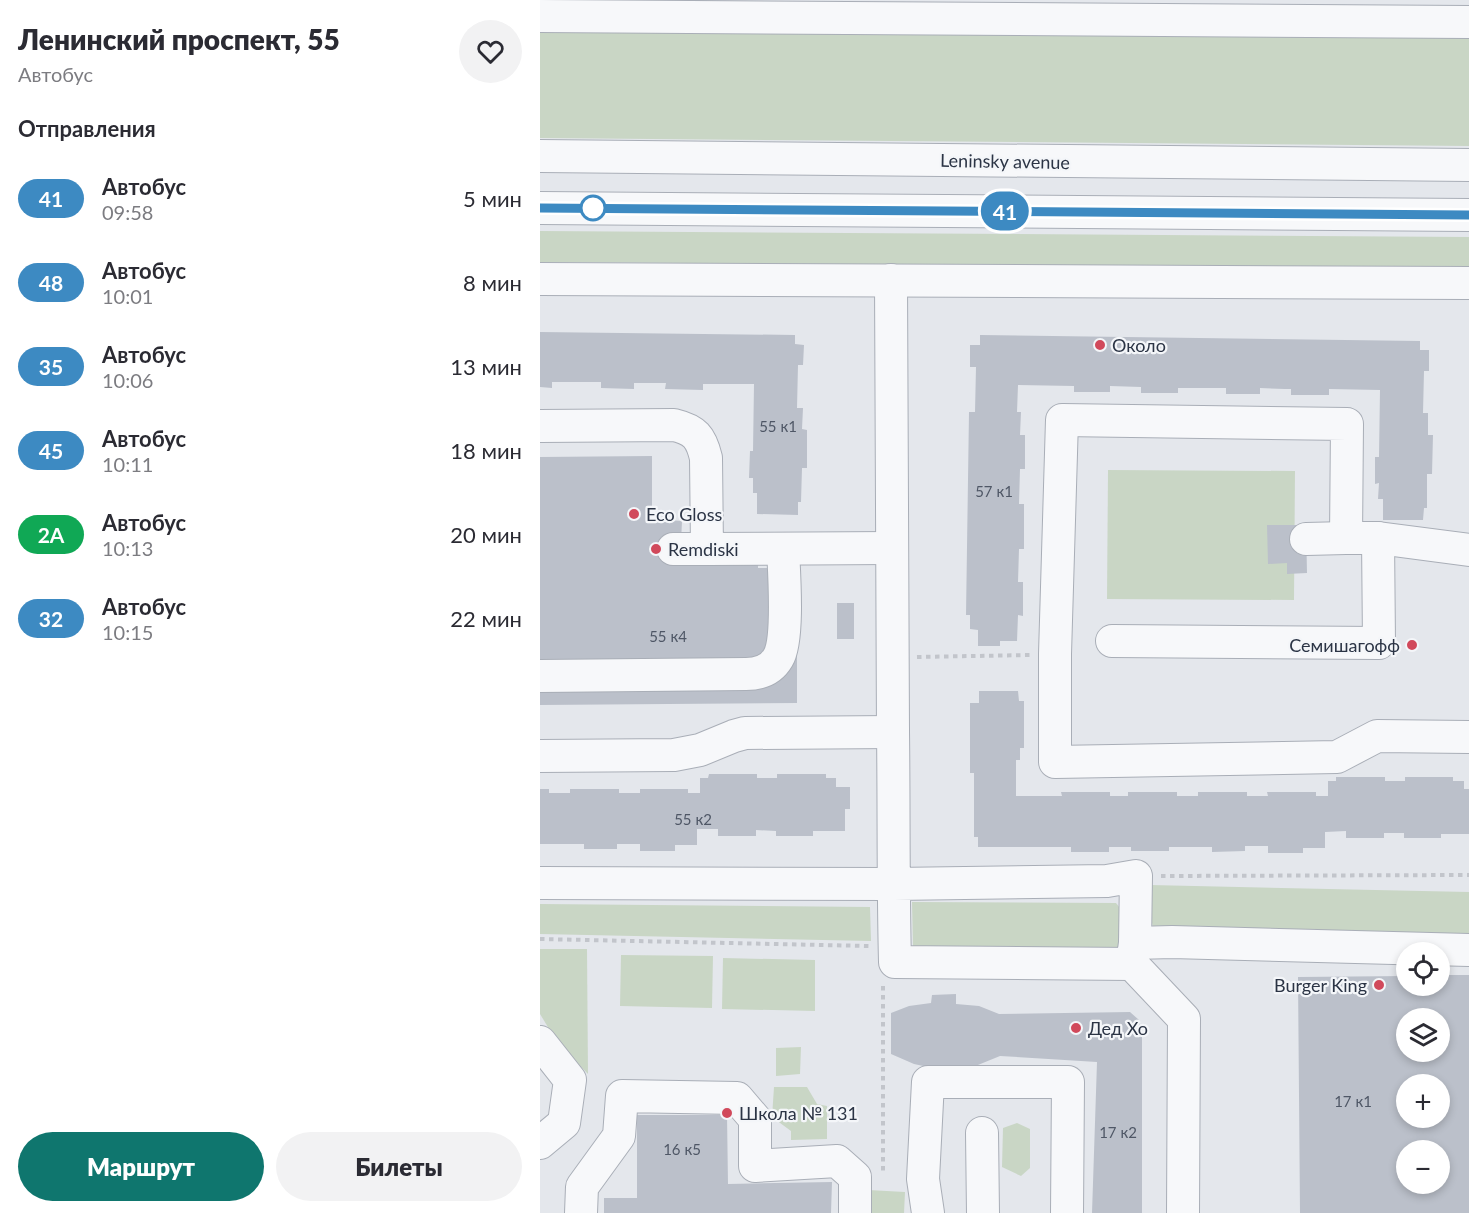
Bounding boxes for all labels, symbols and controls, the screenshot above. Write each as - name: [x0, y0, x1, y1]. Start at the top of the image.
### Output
- button: heart: [459, 20, 522, 83]
- text: Ленинский проспект, 55: [18, 22, 340, 56]
- text: Автобус: [18, 62, 93, 86]
- text: Отправления: [18, 115, 156, 142]
- street label: Leninsky avenue: [940, 149, 1070, 173]
- text: Автобус: [102, 173, 186, 200]
- text: 5 мин: [463, 185, 522, 212]
- text: 41: [39, 186, 63, 211]
- line badge: 41: [978, 192, 1032, 230]
- unlabelled marker: [580, 195, 606, 221]
- text: 41: [993, 199, 1017, 224]
- text: 09:58: [102, 200, 153, 224]
- text: Автобус: [102, 257, 186, 284]
- text: 8 мин: [463, 269, 522, 296]
- text: 48: [39, 270, 63, 295]
- text: 10:01: [102, 284, 153, 308]
- place label: Около: [1112, 334, 1166, 356]
- marker: Около: [1093, 338, 1107, 352]
- text: Автобус: [102, 341, 186, 368]
- text: 13 мин: [450, 353, 522, 380]
- text: 35: [39, 354, 63, 379]
- text: 10:06: [102, 368, 153, 392]
- house number: 55 к1: [759, 417, 797, 435]
- text: Автобус: [102, 425, 186, 452]
- text: 18 мин: [450, 437, 522, 464]
- text: 45: [39, 438, 63, 463]
- text: 10:11: [102, 452, 153, 476]
- house number: 57 к1: [975, 482, 1013, 500]
- place label: Eco Gloss: [646, 503, 723, 525]
- marker: Eco Gloss: [627, 507, 641, 521]
- text: Автобус: [102, 509, 186, 536]
- text: 20 мин: [450, 521, 522, 548]
- text: 2А: [38, 522, 64, 547]
- text: 10:13: [102, 536, 153, 560]
- place label: Remdiski: [668, 538, 739, 560]
- marker: Remdiski: [649, 542, 663, 556]
- text: Автобус: [102, 593, 186, 620]
- text: 22 мин: [450, 605, 522, 632]
- text: 32: [39, 606, 63, 631]
- text: 10:15: [102, 620, 153, 644]
- house number: 55 к4: [649, 627, 687, 645]
- place label: Семишагофф: [1289, 634, 1400, 656]
- marker: Семишагофф: [1405, 638, 1419, 652]
- house number: 55 к2: [674, 810, 712, 828]
- map controls: [1396, 942, 1450, 1194]
- button: locate: [1396, 942, 1450, 996]
- place label: Burger King: [1274, 974, 1367, 996]
- marker: Burger King: [1372, 978, 1386, 992]
- button: layers: [1396, 1008, 1450, 1062]
- place label: Дед Хо: [1088, 1017, 1148, 1039]
- marker: Дед Хо: [1069, 1021, 1083, 1035]
- button: +: [1396, 1074, 1450, 1128]
- house number: 17 к1: [1334, 1092, 1372, 1110]
- place label: Школа № 131: [739, 1102, 858, 1124]
- marker: Школа № 131: [720, 1106, 734, 1120]
- house number: 17 к2: [1099, 1123, 1137, 1141]
- button: Маршрут: [18, 1132, 264, 1201]
- button: Билеты: [276, 1132, 522, 1201]
- house number: 16 к5: [663, 1140, 701, 1158]
- button: −: [1396, 1140, 1450, 1194]

